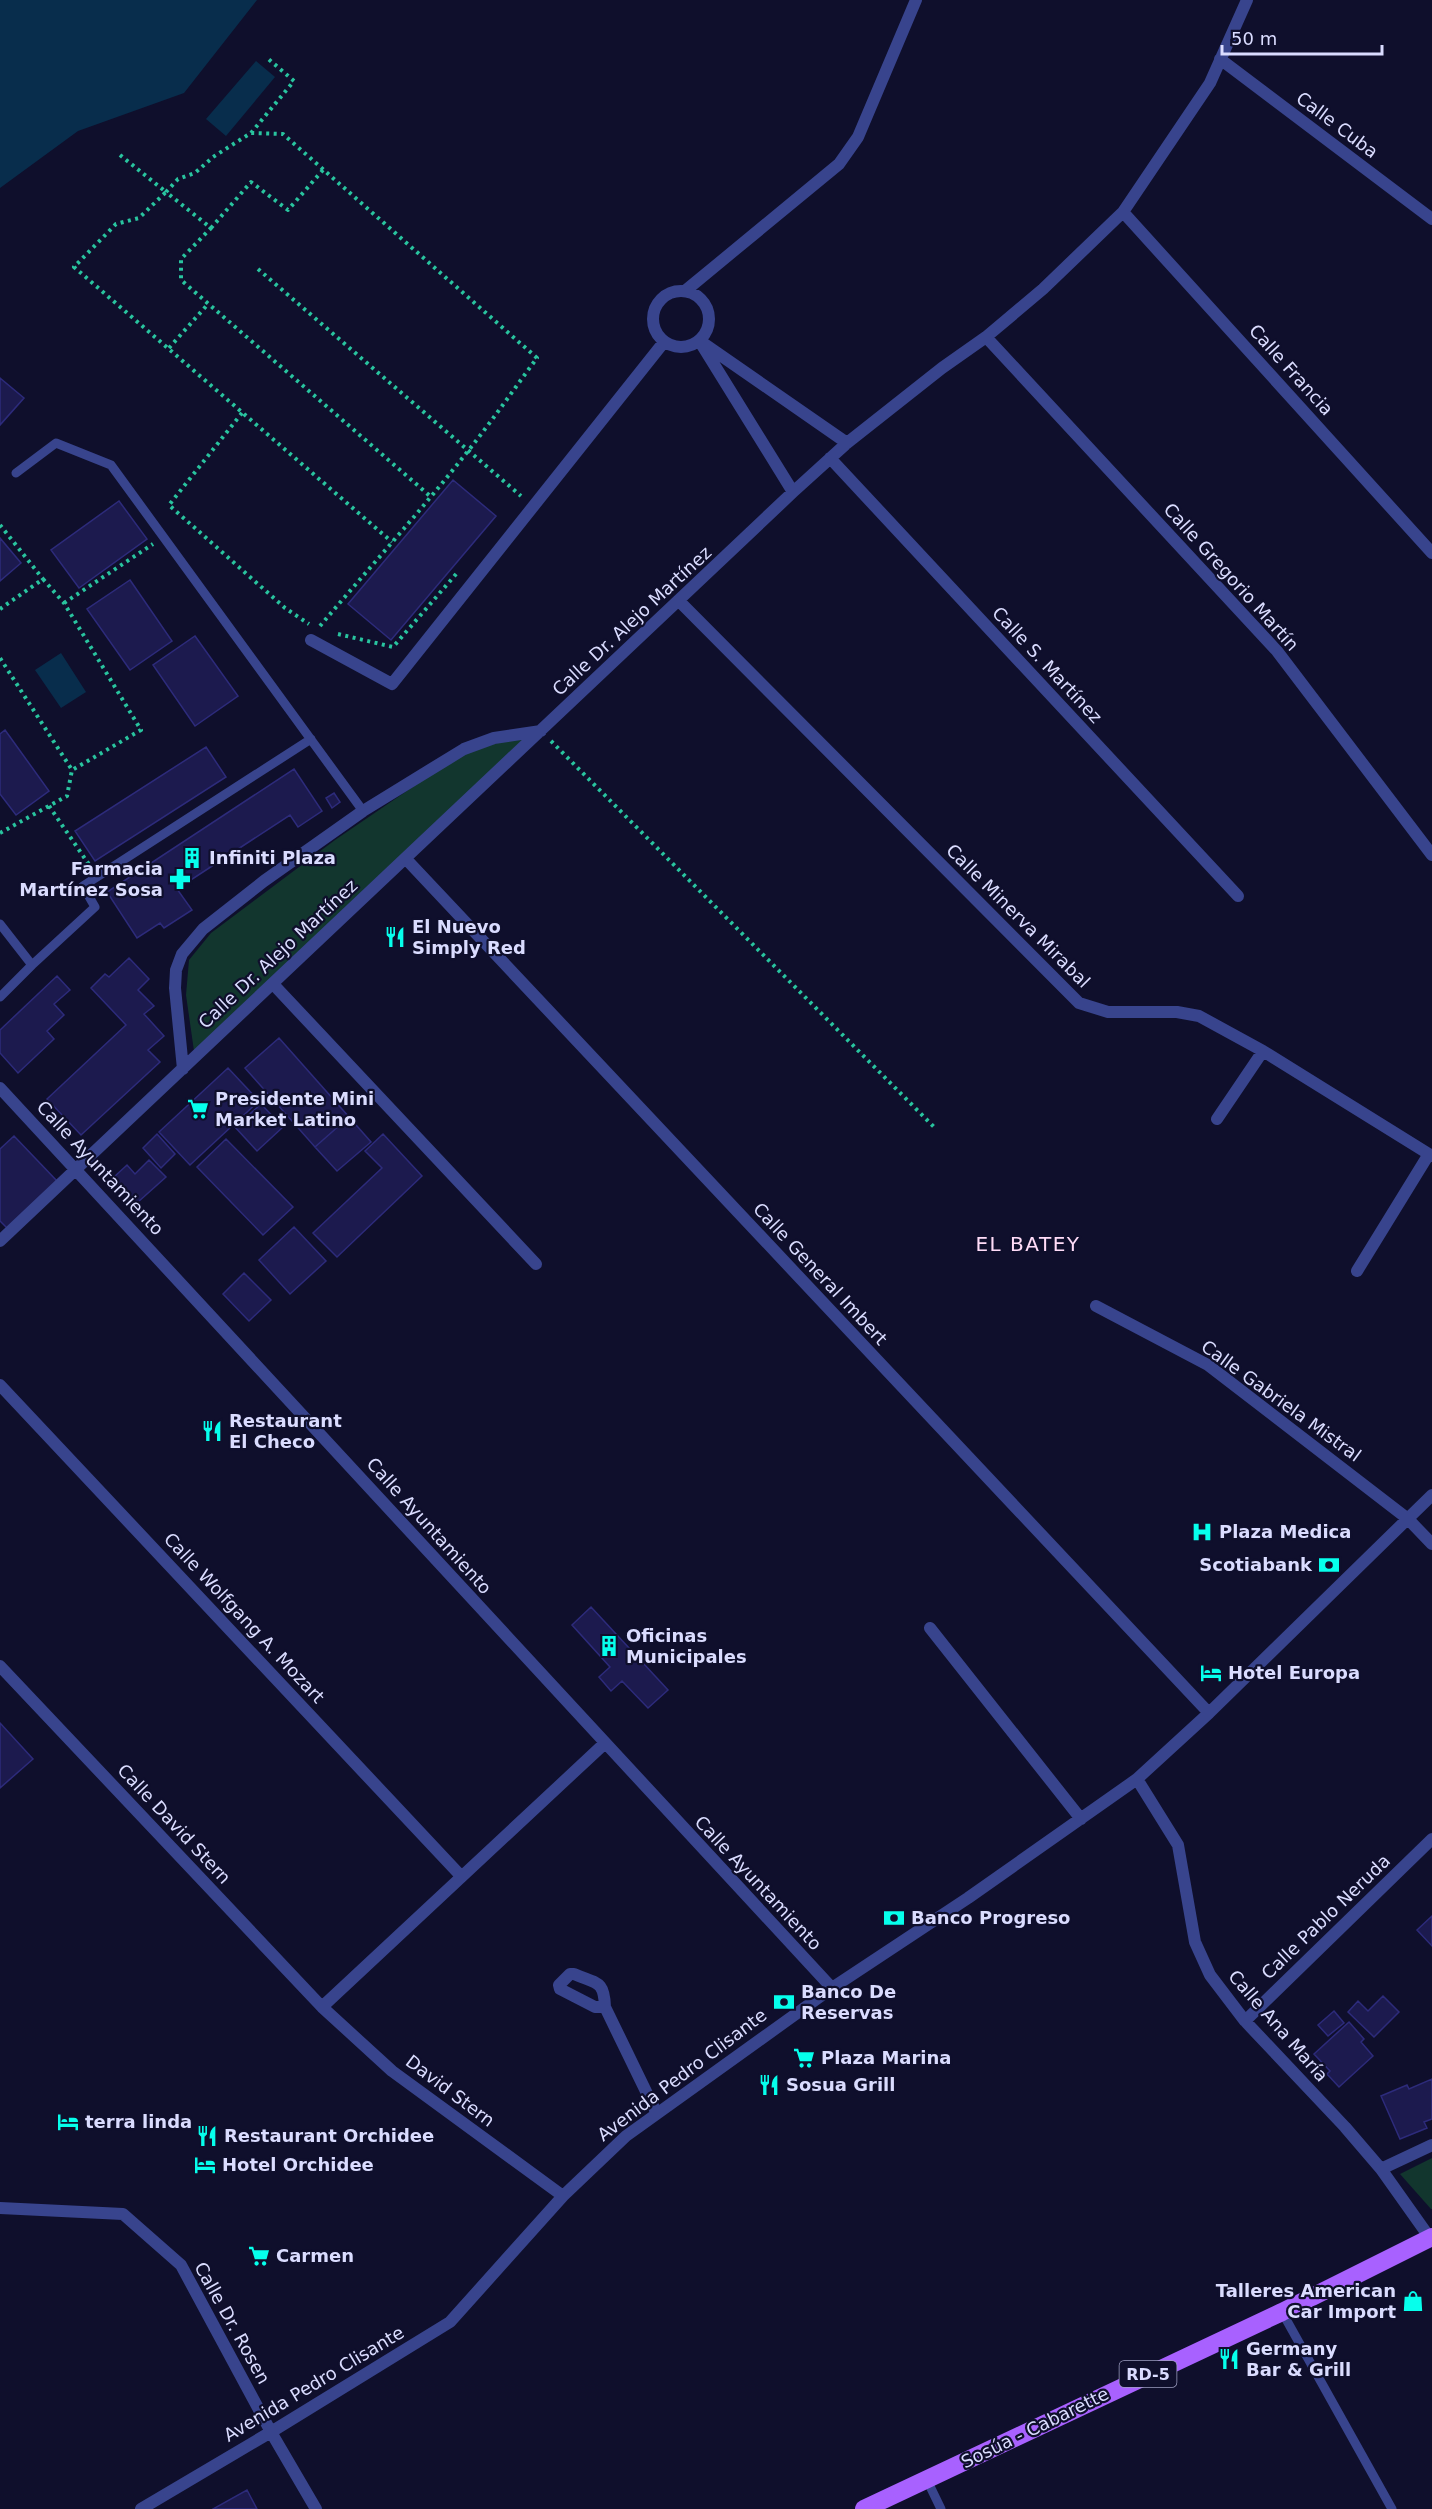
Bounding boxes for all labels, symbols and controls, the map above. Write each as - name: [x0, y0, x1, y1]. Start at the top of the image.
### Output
- scale bar: [1222, 18, 1382, 56]
- text: 50 m: [1231, 28, 1277, 49]
- street label: Calle Cuba: [1292, 87, 1382, 162]
- street label: Calle Francia: [1245, 320, 1338, 420]
- street label: Calle Gregorio Martín: [1160, 499, 1303, 655]
- street label: Calle Dr. Alejo Martínez: [548, 542, 715, 700]
- street label: Calle S. Martínez: [988, 602, 1107, 727]
- street label: Calle Minerva Mirabal: [942, 839, 1095, 992]
- building icon: Infiniti Plaza: [180, 846, 204, 870]
- place label: Infiniti Plaza: [209, 847, 336, 868]
- place label: Farmacia Martínez Sosa: [19, 858, 163, 900]
- pharmacy icon: Farmacia Martínez Sosa: [168, 867, 192, 891]
- street label: Calle Dr. Alejo Martínez: [194, 875, 361, 1033]
- place label: El Nuevo Simply Red: [412, 916, 526, 958]
- restaurant icon: El Nuevo Simply Red: [383, 925, 407, 949]
- place label: Presidente Mini Market Latino: [215, 1088, 374, 1130]
- street label: Calle Ayuntamiento: [33, 1096, 168, 1239]
- supermarket icon: Presidente Mini Market Latino: [186, 1097, 210, 1121]
- street label: Calle General Imbert: [749, 1198, 892, 1349]
- district label: EL BATEY: [975, 1232, 1081, 1256]
- street label: Calle Gabriela Mistral: [1197, 1336, 1365, 1466]
- place label: Restaurant El Checo: [229, 1410, 342, 1452]
- restaurant icon: Restaurant El Checo: [200, 1419, 224, 1443]
- street label: Calle Ayuntamiento: [363, 1453, 496, 1598]
- hospital icon: Plaza Medica: [1190, 1520, 1214, 1544]
- place label: Plaza Medica: [1219, 1521, 1351, 1542]
- street label: Calle Wolfgang A. Mozart: [160, 1528, 329, 1707]
- bank icon: Scotiabank: [1317, 1553, 1341, 1577]
- place label: Scotiabank: [1199, 1554, 1313, 1575]
- place label: Oficinas Municipales: [626, 1625, 747, 1667]
- building icon: Oficinas Municipales: [597, 1634, 621, 1658]
- hotel icon: Hotel Europa: [1199, 1661, 1223, 1685]
- place label: Hotel Europa: [1228, 1662, 1360, 1683]
- street label: Calle David Stern: [113, 1759, 235, 1888]
- street label: Calle Ayuntamiento: [691, 1811, 826, 1954]
- street label: Calle Pablo Neruda: [1257, 1850, 1394, 1983]
- bank icon: Banco Progreso: [882, 1906, 906, 1930]
- place label: Banco Progreso: [911, 1907, 1070, 1928]
- street label: Calle Ana María: [1224, 1966, 1333, 2086]
- place label: Banco De Reservas: [801, 1981, 896, 2023]
- bank icon: Banco De Reservas: [772, 1990, 796, 2014]
- street label: Avenida Pedro Clisante: [593, 2004, 770, 2145]
- supermarket icon: Plaza Marina: [792, 2046, 816, 2070]
- place label: Plaza Marina: [821, 2047, 951, 2068]
- street label: David Stern: [402, 2050, 499, 2131]
- restaurant icon: Sosua Grill: [757, 2073, 781, 2097]
- place label: Sosua Grill: [786, 2074, 895, 2095]
- hotel icon: terra linda: [56, 2110, 80, 2134]
- place label: terra linda: [85, 2111, 192, 2132]
- restaurant icon: Restaurant Orchidee: [195, 2124, 219, 2148]
- place label: Restaurant Orchidee: [224, 2125, 434, 2146]
- hotel icon: Hotel Orchidee: [193, 2153, 217, 2177]
- place label: Hotel Orchidee: [222, 2154, 374, 2175]
- supermarket icon: Carmen: [247, 2244, 271, 2268]
- place label: Carmen: [276, 2245, 354, 2266]
- street label: Calle Dr. Rosen: [190, 2258, 275, 2387]
- place label: Talleres American Car Import: [1216, 2280, 1396, 2322]
- shop icon: Talleres American Car Import: [1401, 2289, 1425, 2313]
- street label: Avenida Pedro Clisante: [220, 2321, 408, 2446]
- place label: Germany Bar & Grill: [1246, 2338, 1351, 2380]
- restaurant icon: Germany Bar & Grill: [1217, 2347, 1241, 2371]
- road number: RD-5: [1120, 2361, 1176, 2387]
- street label: Sosúa - Cabarette: [958, 2383, 1112, 2472]

